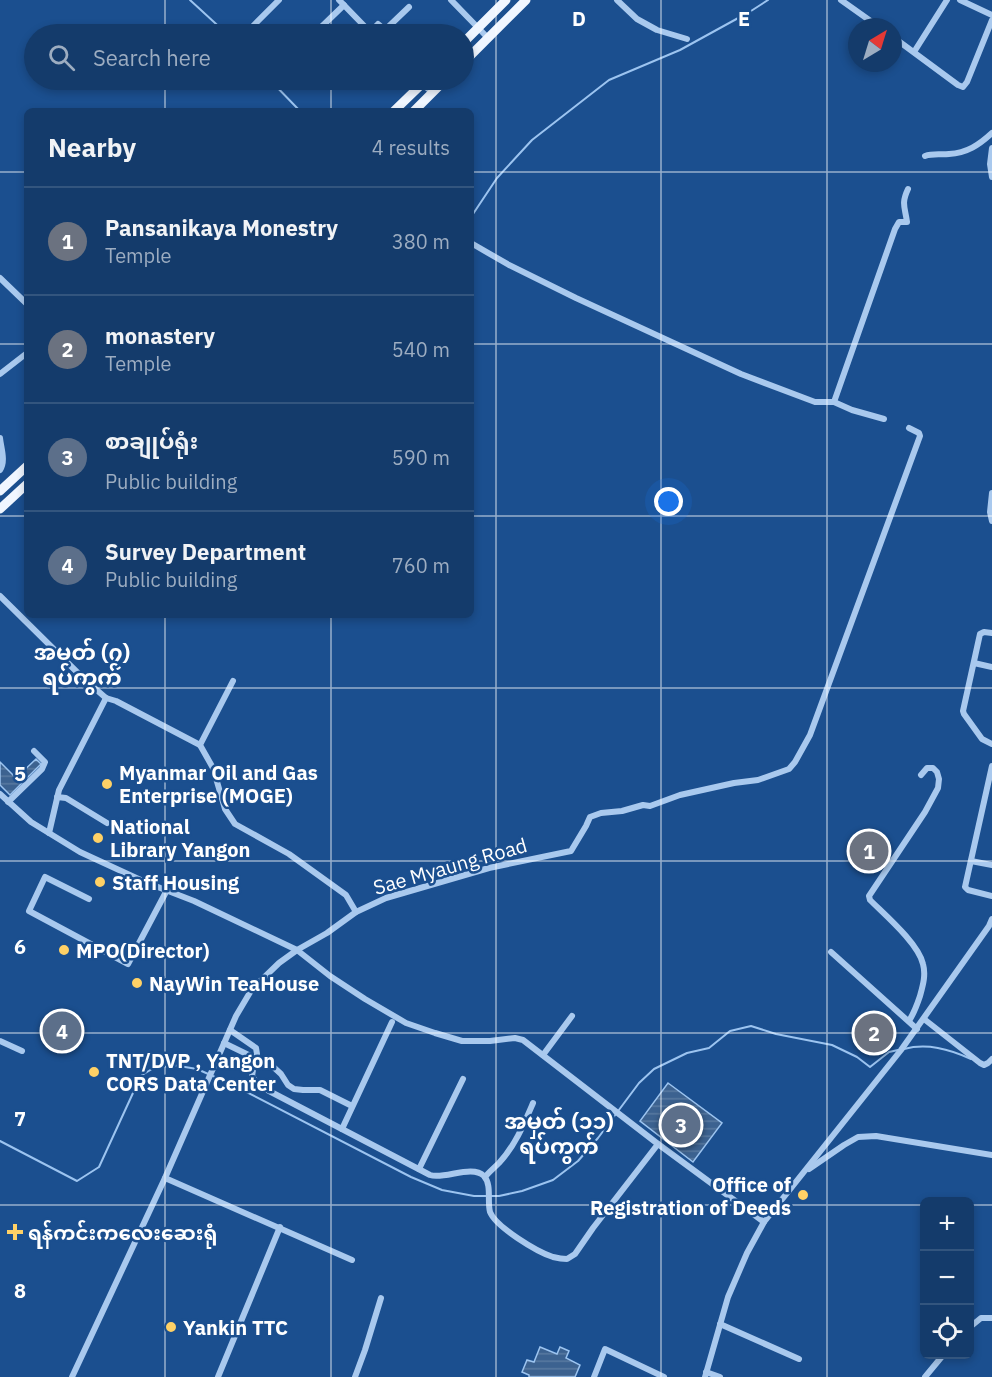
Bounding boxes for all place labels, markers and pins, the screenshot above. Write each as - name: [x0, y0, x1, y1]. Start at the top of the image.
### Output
- place label: Myanmar Oil and Gas Enterprise (MOGE): [119, 759, 318, 809]
- marker: Myanmar Oil and Gas Enterprise (MOGE): [100, 777, 114, 791]
- place label: National Library Yangon: [110, 813, 250, 863]
- pin: 1: [850, 828, 888, 874]
- marker: National Library Yangon: [91, 831, 105, 845]
- place label: Staff Housing: [112, 869, 240, 896]
- marker: Staff Housing: [93, 875, 107, 889]
- place label: MPO(Director): [76, 937, 210, 964]
- marker: MPO(Director): [57, 943, 71, 957]
- place label: NayWin TeaHouse: [149, 970, 319, 997]
- marker: NayWin TeaHouse: [130, 976, 144, 990]
- pin: 4: [42, 1008, 82, 1054]
- pin: 2: [854, 1010, 894, 1056]
- place label: TNT/DVP , Yangon CORS Data Center: [106, 1047, 276, 1097]
- marker: TNT/DVP , Yangon CORS Data Center: [87, 1065, 101, 1079]
- pin: 3: [662, 1102, 700, 1148]
- place label: Office of Registration of Deeds: [590, 1171, 791, 1221]
- marker: Office of Registration of Deeds: [796, 1188, 810, 1202]
- place label: ရန်ကင်းကလေးဆေးရုံ: [28, 1219, 217, 1249]
- marker: ရန်ကင်းကလေးဆေးရုံ: [6, 1223, 24, 1241]
- place label: Yankin TTC: [183, 1314, 288, 1341]
- marker: Yankin TTC: [164, 1320, 178, 1334]

